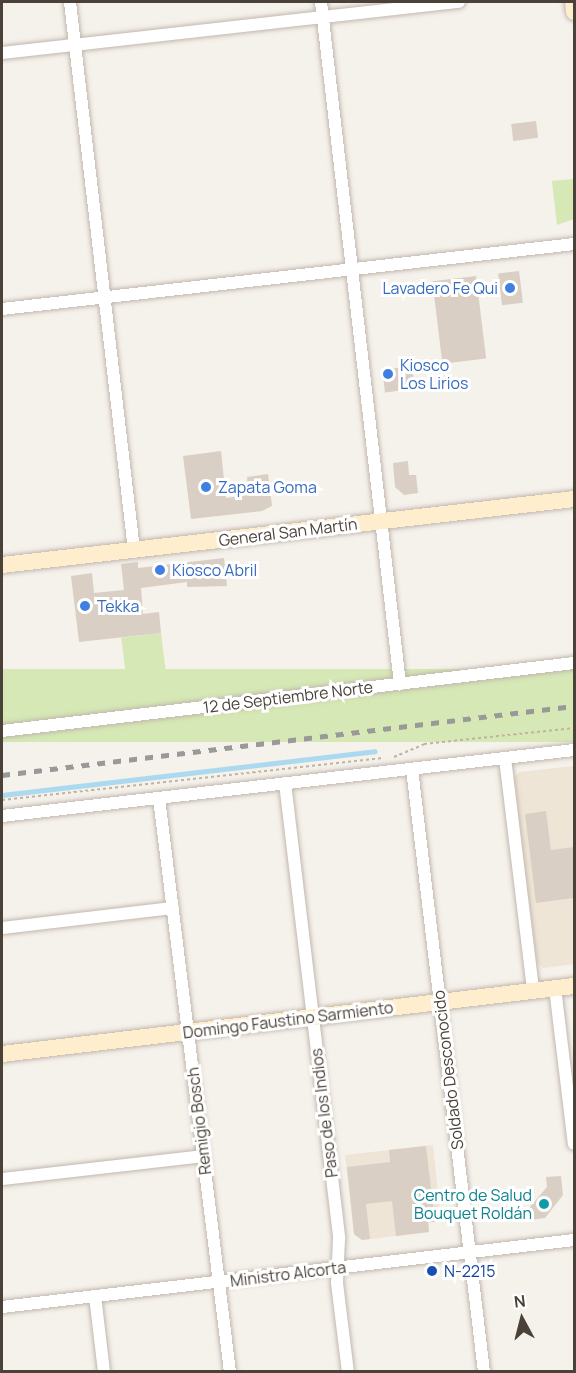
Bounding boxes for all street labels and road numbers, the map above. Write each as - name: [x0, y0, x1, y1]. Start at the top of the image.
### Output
- street label: General San Martín: [218, 514, 358, 550]
- street label: 12 de Septiembre Norte: [202, 677, 374, 717]
- street label: Soldado Desconocido: [429, 989, 467, 1151]
- street label: Domingo Faustino Sarmiento: [182, 998, 394, 1042]
- street label: Paso de los Indios: [307, 1047, 341, 1179]
- street label: Remigio Bosch: [183, 1066, 215, 1176]
- street label: Ministro Alcorta: [229, 1257, 347, 1291]

